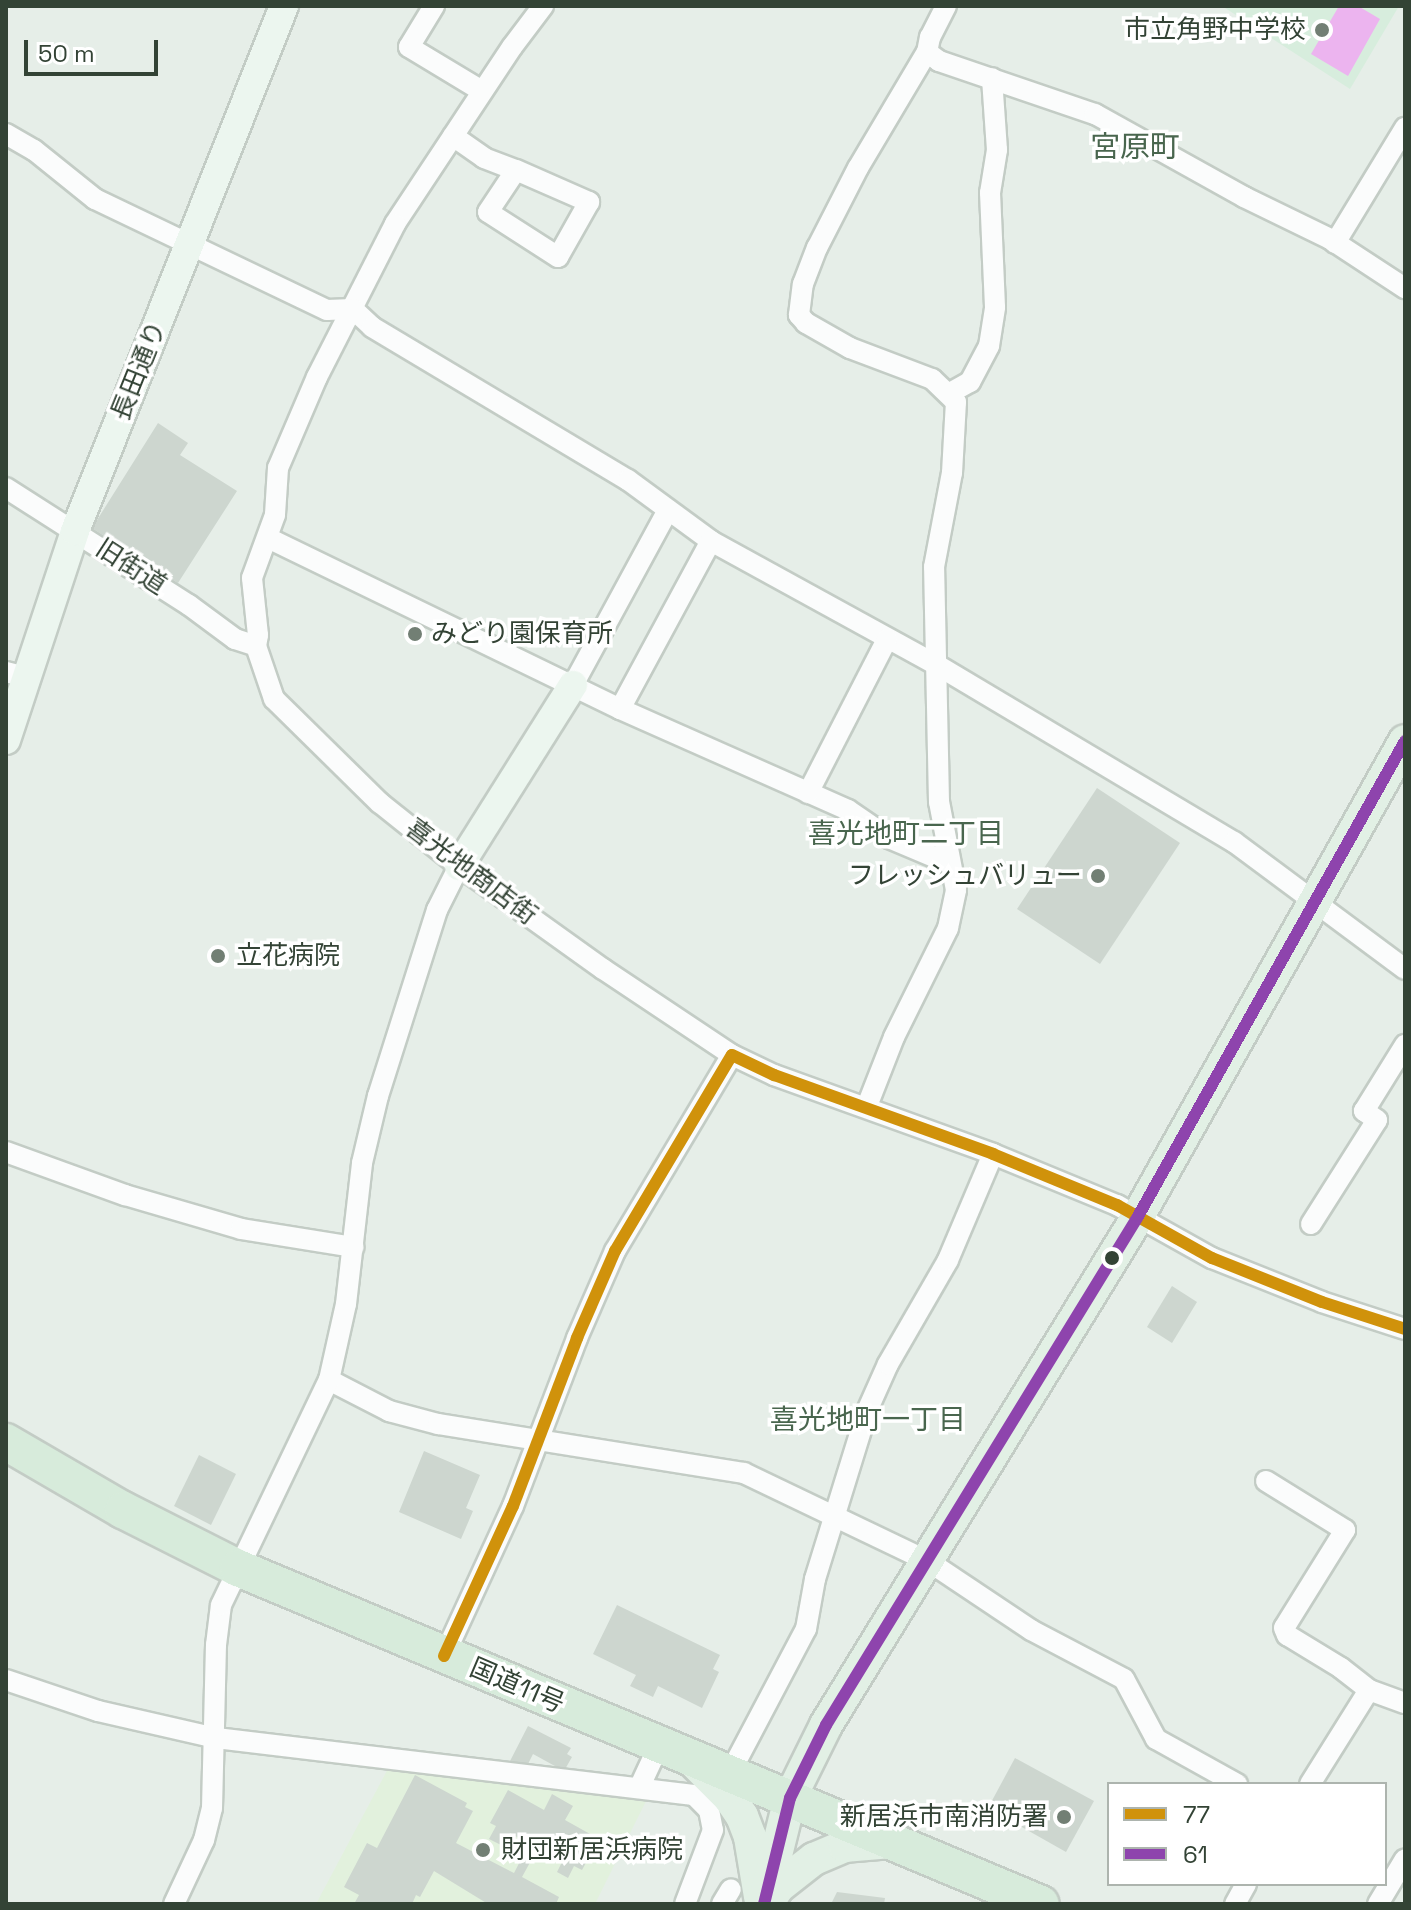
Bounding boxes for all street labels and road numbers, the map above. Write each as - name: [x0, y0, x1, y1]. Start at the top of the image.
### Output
- street label: 長田通り: [105, 317, 173, 425]
- street label: 旧街道: [90, 533, 172, 601]
- street label: 喜光地商店街: [399, 813, 543, 931]
- street label: 国道11号: [465, 1652, 569, 1720]

